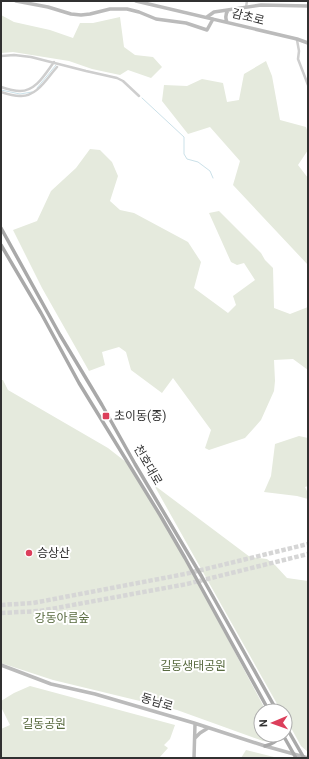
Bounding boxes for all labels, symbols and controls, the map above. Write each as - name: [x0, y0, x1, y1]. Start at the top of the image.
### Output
- street label: 감초로: [230, 6, 266, 28]
- place label: 초이동(중): [114, 409, 166, 423]
- marker: 초이동(중): [101, 411, 111, 421]
- street label: 천호대로: [131, 442, 165, 488]
- place label: 승상산: [37, 546, 70, 560]
- marker: 승상산: [24, 548, 34, 558]
- park label: 강동아름숲: [34, 611, 90, 625]
- park label: 길동생태공원: [160, 659, 226, 673]
- street label: 동남로: [139, 690, 175, 714]
- north arrow: [253, 703, 293, 743]
- park label: 길동공원: [22, 717, 66, 731]
- text: N: [257, 719, 270, 727]

